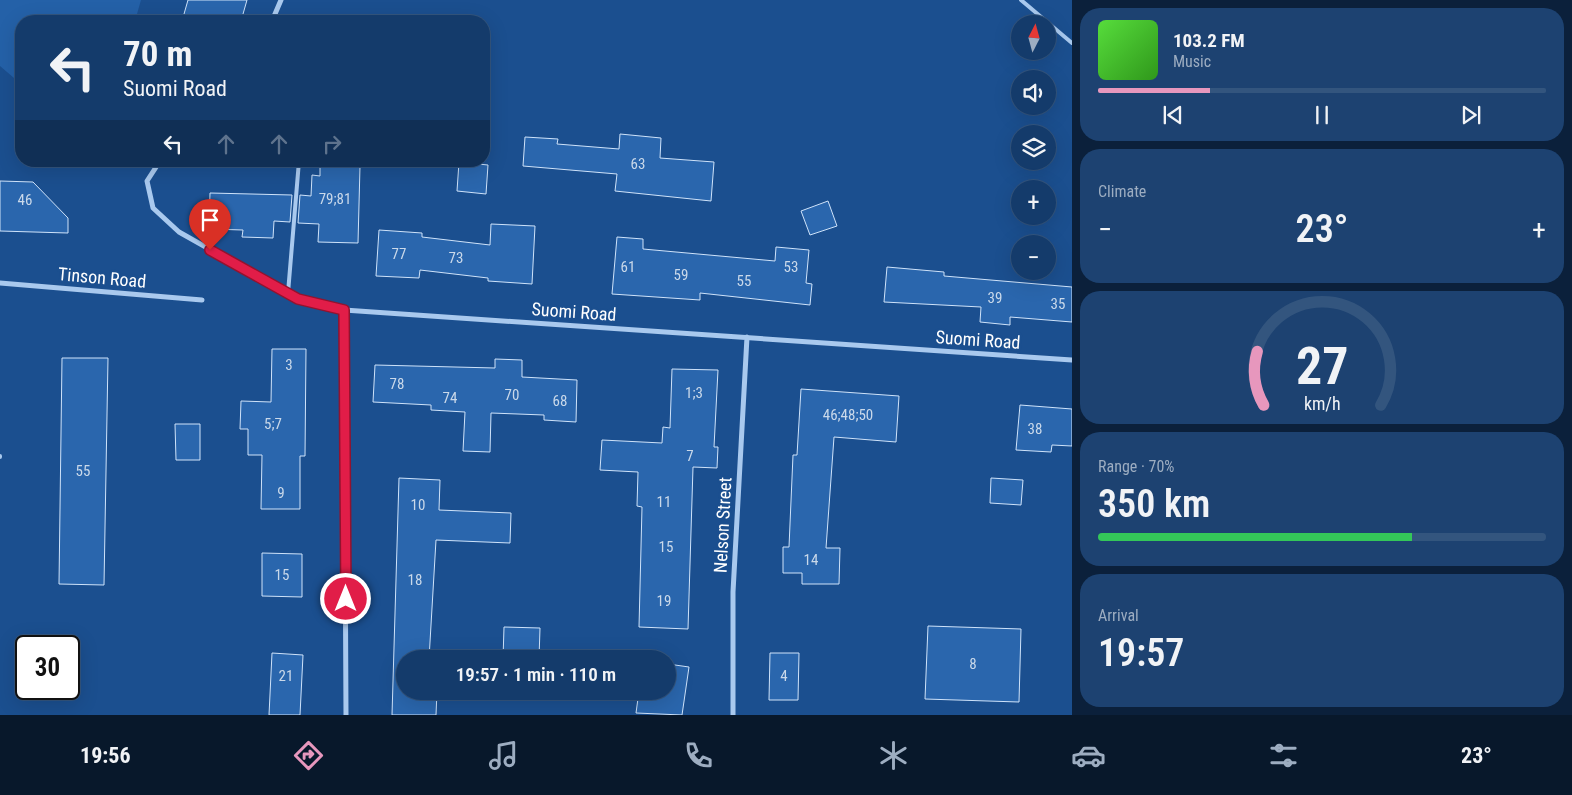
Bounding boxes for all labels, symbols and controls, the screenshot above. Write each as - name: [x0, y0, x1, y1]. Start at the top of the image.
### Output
- north arrow: [1011, 15, 1056, 60]
- map controls: [1011, 15, 1056, 280]
- text: 103.2 FM: [1173, 29, 1245, 52]
- text: 70 m: [123, 34, 192, 75]
- icon: left: [40, 35, 105, 100]
- text: Music: [1173, 52, 1211, 71]
- button: sound: [1011, 70, 1056, 115]
- text: Suomi Road: [123, 76, 227, 101]
- icon: previous: [1159, 101, 1187, 129]
- icon: pause: [1308, 101, 1336, 129]
- icon: next: [1457, 101, 1485, 129]
- button: layers: [1011, 125, 1056, 170]
- icon: left: [159, 130, 187, 158]
- icon: ahead: [212, 130, 240, 158]
- icon: ahead: [265, 130, 293, 158]
- icon: right: [318, 130, 346, 158]
- house number: 63: [631, 155, 645, 173]
- button: +: [1011, 180, 1056, 225]
- text: Climate: [1098, 182, 1146, 201]
- house number: 79;81: [319, 190, 351, 208]
- house number: 46: [18, 191, 32, 209]
- pin: [189, 199, 231, 250]
- icon: arrive: [196, 206, 224, 234]
- text: 23°: [1296, 207, 1348, 251]
- text: −: [1098, 213, 1112, 246]
- text: +: [1532, 213, 1546, 246]
- button: −: [1011, 235, 1056, 280]
- house number: 77: [392, 245, 406, 263]
- house number: 73: [449, 249, 463, 267]
- house number: 61: [621, 258, 635, 276]
- house number: 53: [784, 258, 798, 276]
- street label: Tinson Road: [57, 263, 147, 292]
- house number: 59: [674, 266, 688, 284]
- house number: 55: [737, 272, 751, 290]
- house number: 39: [988, 289, 1002, 307]
- house number: 35: [1051, 295, 1065, 313]
- street label: Suomi Road: [531, 298, 617, 325]
- street label: Suomi Road: [935, 326, 1021, 353]
- text: 27: [1296, 336, 1348, 397]
- house number: 3: [285, 356, 293, 374]
- house number: 78: [390, 375, 404, 393]
- house number: 1;3: [685, 384, 703, 402]
- house number: 70: [505, 386, 519, 404]
- house number: 74: [443, 389, 457, 407]
- house number: 68: [553, 392, 567, 410]
- text: km/h: [1304, 393, 1340, 414]
- house number: 46;48;50: [823, 406, 873, 424]
- house number: 5;7: [264, 415, 282, 433]
- house number: 38: [1028, 420, 1042, 438]
- house number: 7: [686, 447, 694, 465]
- text: Range · 70%: [1098, 457, 1174, 476]
- house number: 55: [76, 462, 90, 480]
- street label: Nelson Street: [710, 476, 735, 573]
- text: 350 km: [1098, 482, 1210, 526]
- house number: 9: [277, 484, 285, 502]
- house number: 11: [657, 493, 671, 511]
- house number: 10: [411, 496, 425, 514]
- house number: 15: [659, 538, 673, 556]
- house number: 14: [804, 551, 818, 569]
- house number: 15: [275, 566, 289, 584]
- house number: 18: [408, 571, 422, 589]
- position arrow: [319, 572, 371, 624]
- house number: 19: [657, 592, 671, 610]
- text: Arrival: [1098, 606, 1139, 625]
- text: 19:57: [1098, 631, 1184, 675]
- speed limit sign: 30: [15, 635, 80, 700]
- house number: 8: [969, 655, 977, 673]
- text: 19:57 · 1 min · 110 m: [456, 663, 616, 686]
- house number: 21: [279, 667, 293, 685]
- house number: 4: [780, 667, 788, 685]
- icon: directions: [291, 738, 326, 773]
- icon: music: [486, 738, 521, 773]
- icon: phone: [681, 738, 716, 773]
- icon: climate: [876, 738, 911, 773]
- icon: car: [1071, 738, 1106, 773]
- icon: filters: [1266, 738, 1301, 773]
- text: 19:56: [80, 743, 131, 768]
- text: 23°: [1461, 743, 1492, 768]

